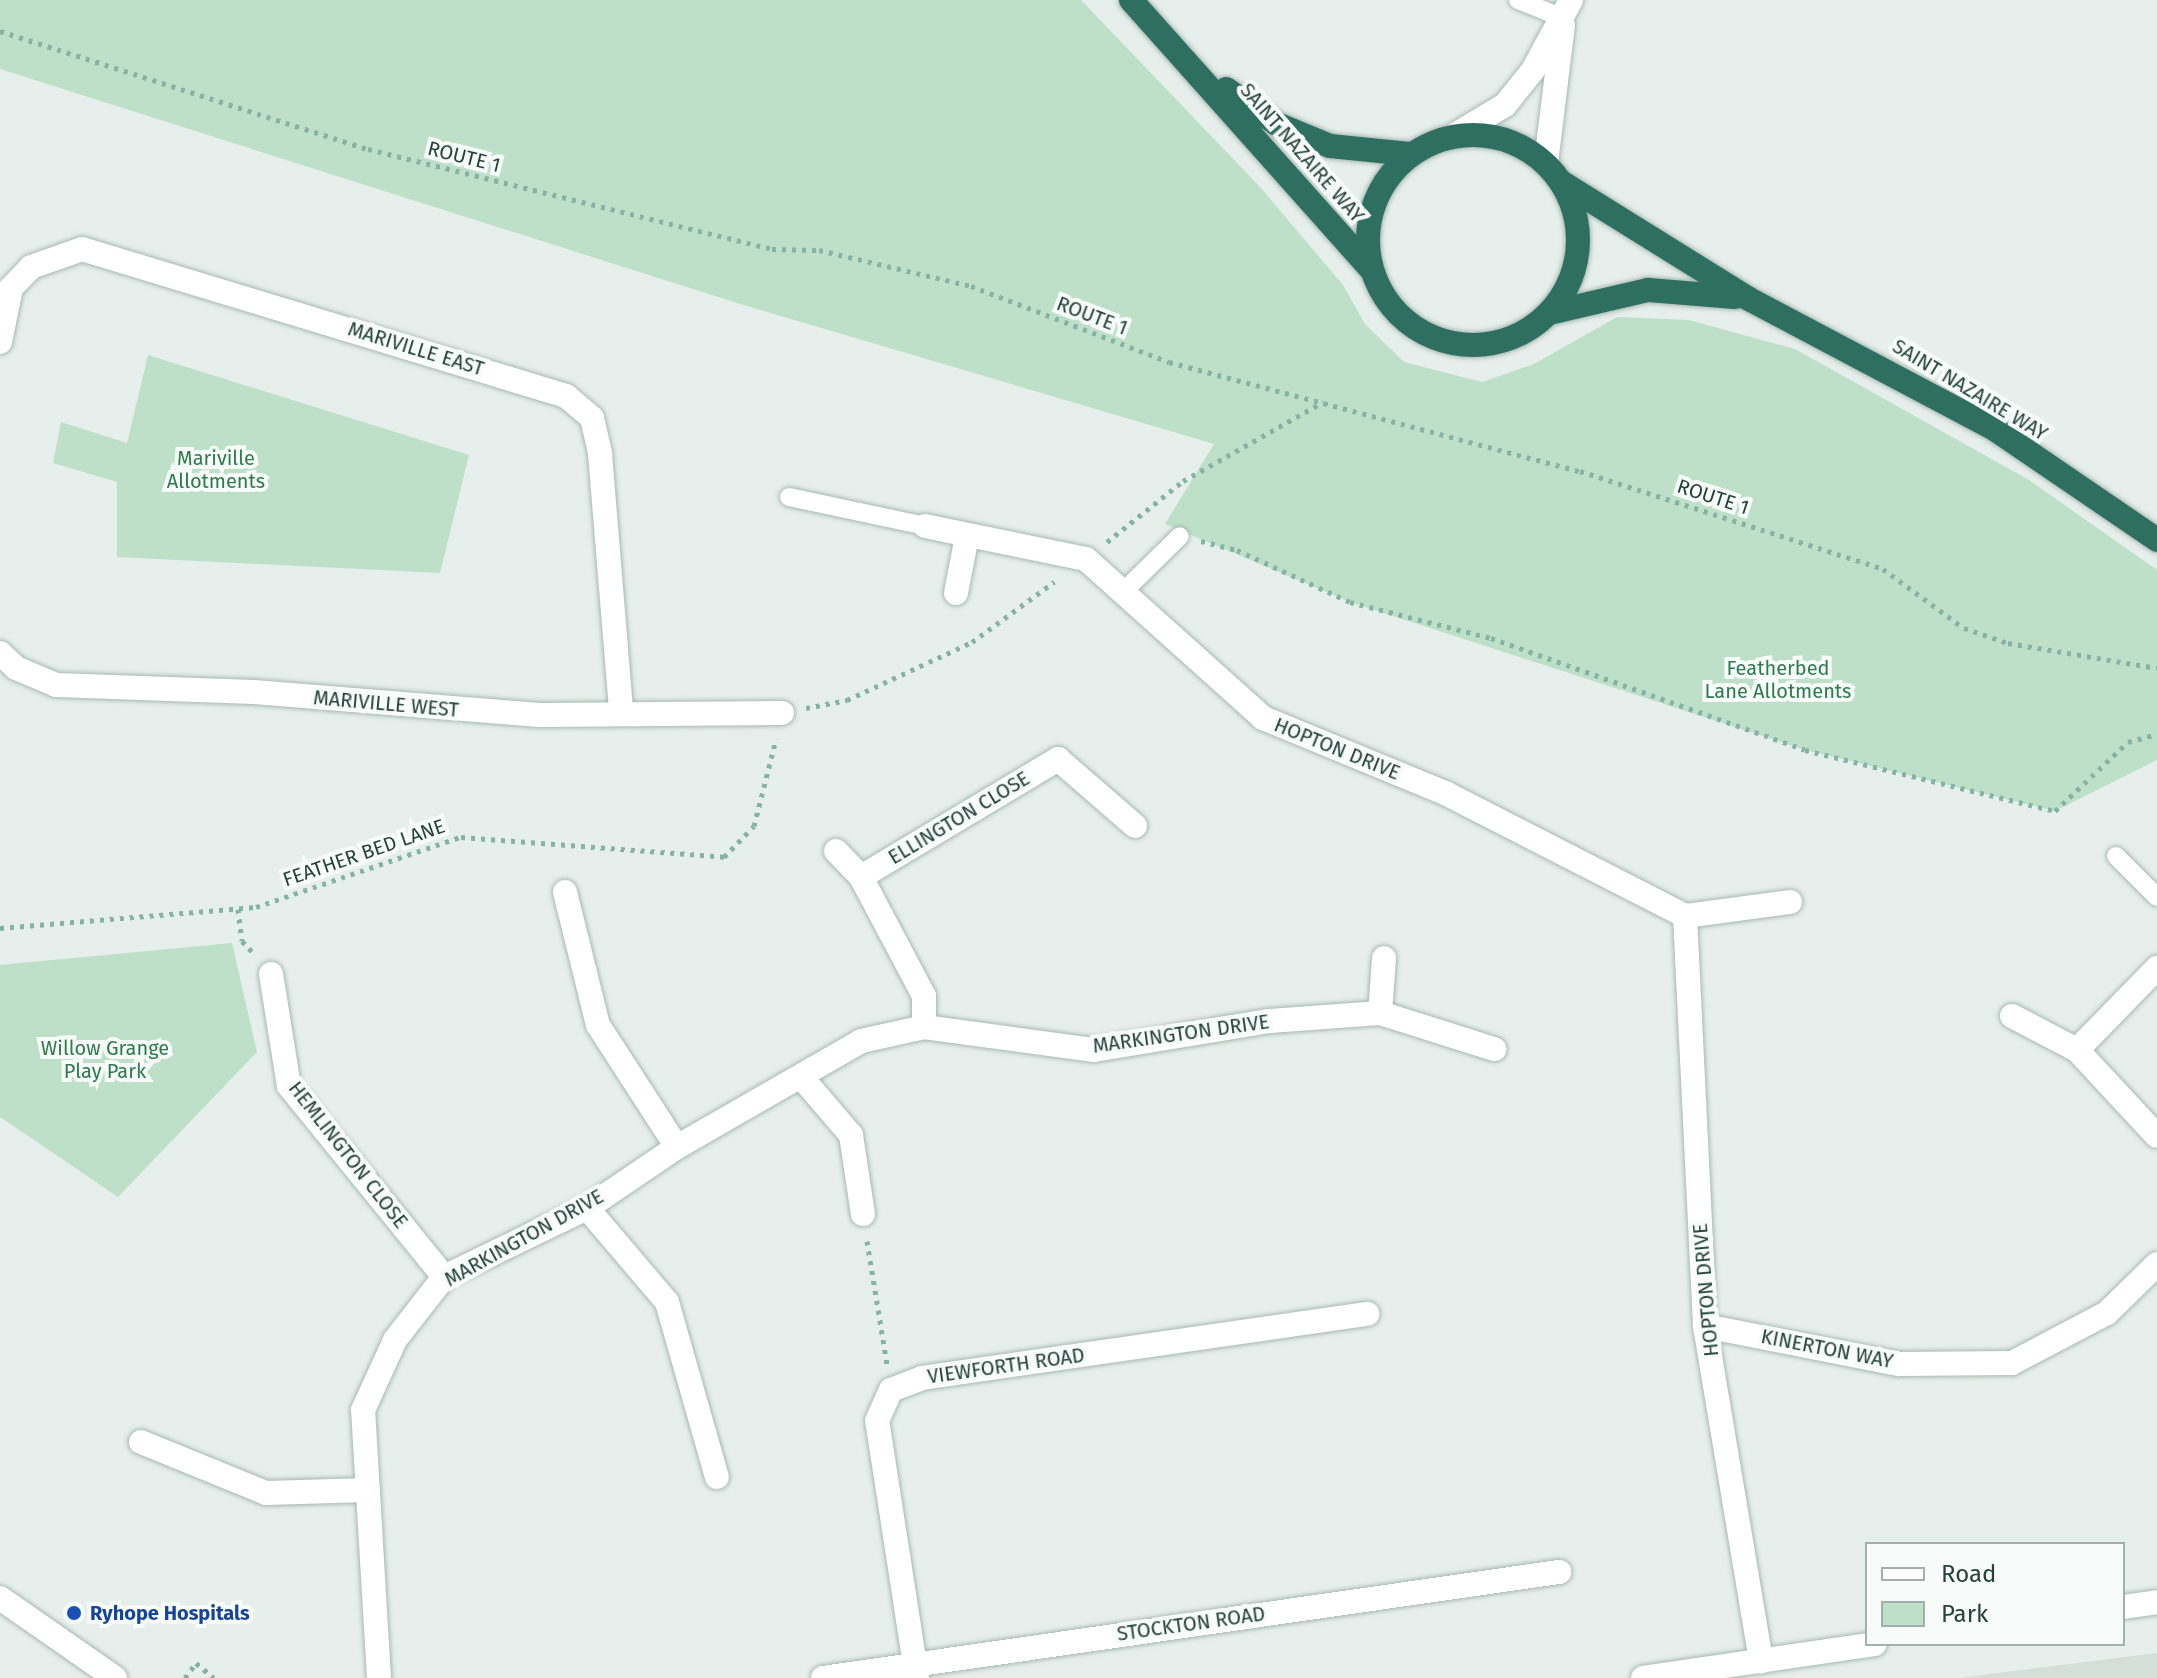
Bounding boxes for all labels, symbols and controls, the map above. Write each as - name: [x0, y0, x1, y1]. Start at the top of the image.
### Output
- street label: SAINT NAZAIRE WAY: [1235, 79, 1369, 227]
- street label: ROUTE 1: [425, 136, 503, 178]
- street label: ROUTE 1: [1053, 292, 1131, 340]
- street label: MARIVILLE EAST: [345, 317, 487, 381]
- street label: SAINT NAZAIRE WAY: [1888, 334, 2052, 446]
- park label: Mariville Allotments: [167, 447, 265, 494]
- street label: ROUTE 1: [1674, 474, 1752, 520]
- park label: Featherbed Lane Allotments: [1705, 656, 1851, 703]
- street label: MARIVILLE WEST: [312, 686, 460, 722]
- street label: HOPTON DRIVE: [1271, 713, 1403, 785]
- street label: ELLINGTON CLOSE: [884, 766, 1034, 870]
- street label: FEATHER BED LANE: [280, 814, 448, 892]
- street label: MARKINGTON DRIVE: [1091, 1010, 1271, 1058]
- park label: Willow Grange Play Park: [41, 1036, 169, 1083]
- street label: HEMLINGTON CLOSE: [283, 1077, 413, 1233]
- street label: MARKINGTON DRIVE: [440, 1184, 608, 1292]
- street label: HOPTON DRIVE: [1688, 1222, 1724, 1358]
- street label: KINERTON WAY: [1759, 1324, 1895, 1374]
- street label: VIEWFORTH ROAD: [926, 1343, 1086, 1389]
- legend: [1865, 1542, 2125, 1646]
- text: Road: [1941, 1560, 1996, 1588]
- text: Park: [1941, 1600, 1988, 1628]
- place label: Ryhope Hospitals: [90, 1601, 250, 1625]
- street label: STOCKTON ROAD: [1115, 1602, 1267, 1646]
- marker: Ryhope Hospitals: [65, 1604, 83, 1622]

